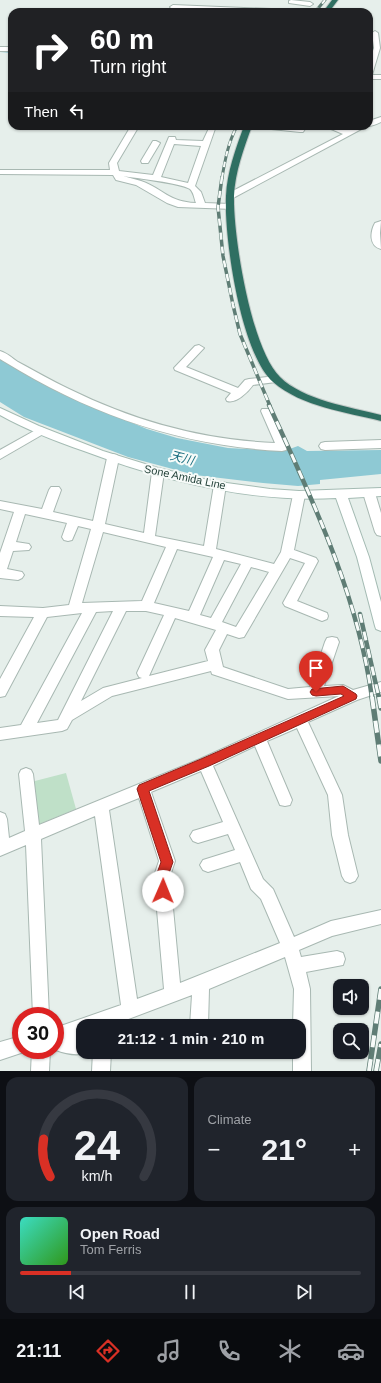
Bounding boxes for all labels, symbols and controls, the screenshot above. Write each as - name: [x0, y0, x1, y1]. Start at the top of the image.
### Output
- icon: right: [24, 24, 76, 76]
- text: 60 m: [90, 24, 154, 55]
- text: Turn right: [90, 57, 166, 77]
- icon: left: [66, 100, 88, 122]
- text: Then: [24, 103, 58, 120]
- water label: 天川: [169, 448, 197, 468]
- street label: Sone Amida Line: [143, 462, 227, 492]
- pin: [299, 651, 333, 692]
- icon: arrive: [305, 657, 327, 679]
- position arrow: [142, 870, 184, 912]
- map controls: [333, 979, 369, 1059]
- button: sound: [333, 979, 369, 1015]
- speed limit sign: 30: [12, 1007, 64, 1059]
- button: search: [333, 1023, 369, 1059]
- text: 21:12 · 1 min · 210 m: [118, 1030, 264, 1047]
- text: Climate: [208, 1112, 252, 1127]
- text: 24: [74, 1122, 120, 1169]
- text: 21°: [262, 1133, 307, 1166]
- text: −: [208, 1137, 220, 1162]
- text: +: [348, 1137, 361, 1162]
- text: km/h: [81, 1168, 112, 1184]
- text: Open Road: [80, 1225, 160, 1242]
- text: Tom Ferris: [80, 1242, 141, 1257]
- icon: previous: [66, 1281, 88, 1303]
- icon: pause: [179, 1281, 201, 1303]
- icon: next: [293, 1281, 315, 1303]
- icon: directions: [94, 1337, 122, 1365]
- icon: music: [155, 1337, 183, 1365]
- icon: phone: [215, 1337, 243, 1365]
- icon: climate: [276, 1337, 304, 1365]
- icon: car: [337, 1337, 365, 1365]
- text: 21:11: [16, 1341, 61, 1361]

